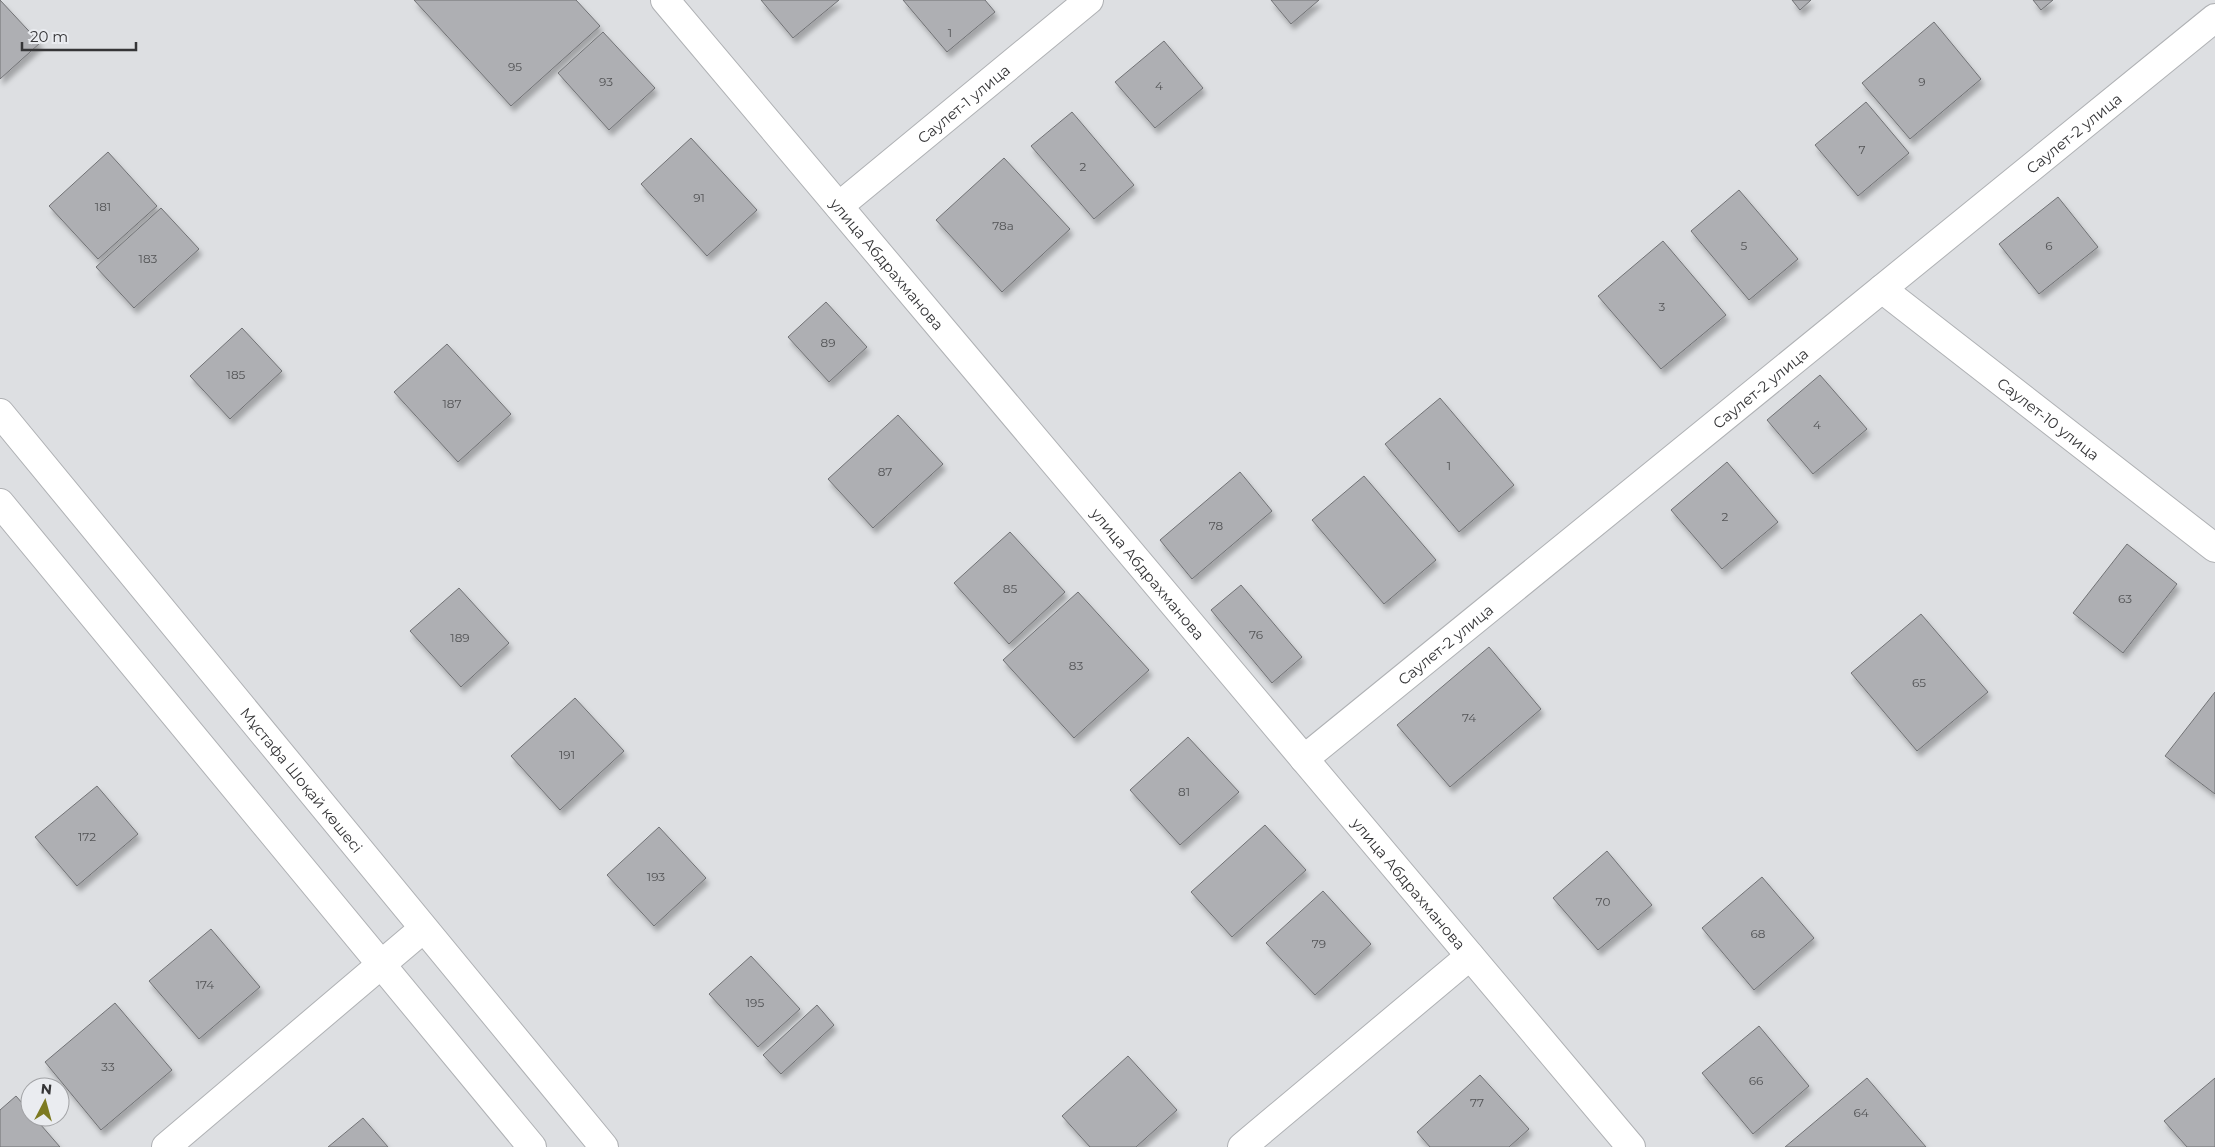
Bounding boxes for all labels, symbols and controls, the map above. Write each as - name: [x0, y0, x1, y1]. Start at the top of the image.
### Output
- scale bar: [22, 20, 136, 52]
- house number: 1: [948, 25, 952, 40]
- text: 20 m: [30, 27, 68, 46]
- house number: 95: [508, 59, 522, 74]
- street label: Саулет-1 улица: [913, 60, 1013, 147]
- house number: 93: [599, 74, 613, 89]
- house number: 9: [1918, 74, 1926, 89]
- house number: 4: [1155, 78, 1163, 93]
- street label: Саулет-2 улица: [2022, 89, 2125, 177]
- house number: 7: [1858, 142, 1866, 157]
- house number: 2: [1080, 159, 1087, 174]
- house number: 91: [693, 190, 705, 205]
- street label: улица Абдрахманова: [826, 193, 948, 334]
- house number: 181: [95, 199, 111, 214]
- house number: 78а: [992, 218, 1014, 233]
- house number: 5: [1741, 238, 1748, 253]
- house number: 6: [2045, 238, 2053, 253]
- house number: 183: [139, 251, 158, 266]
- house number: 3: [1659, 299, 1666, 314]
- house number: 89: [821, 335, 835, 350]
- street label: Саулет-2 улица: [1709, 344, 1812, 432]
- house number: 185: [227, 367, 246, 382]
- street label: Саулет-10 улица: [1994, 373, 2103, 464]
- house number: 187: [442, 396, 462, 411]
- house number: 4: [1813, 417, 1821, 432]
- house number: 1: [1447, 458, 1451, 473]
- house number: 87: [878, 464, 892, 479]
- street label: улица Абдрахманова: [1087, 503, 1209, 643]
- house number: 2: [1722, 509, 1729, 524]
- house number: 78: [1209, 518, 1224, 533]
- house number: 85: [1003, 581, 1017, 596]
- house number: 63: [2118, 591, 2132, 606]
- street label: Саулет-2 улица: [1394, 600, 1497, 689]
- house number: 76: [1249, 627, 1263, 642]
- house number: 189: [450, 630, 470, 645]
- house number: 83: [1069, 658, 1083, 673]
- house number: 65: [1912, 675, 1926, 690]
- street label: Мұстафа Шоқай көшесі: [236, 703, 367, 856]
- house number: 74: [1462, 710, 1476, 725]
- house number: 191: [559, 747, 575, 762]
- house number: 81: [1178, 784, 1190, 799]
- street label: улица Абдрахманова: [1347, 813, 1470, 953]
- house number: 172: [78, 829, 96, 844]
- house number: 193: [647, 869, 665, 884]
- house number: 70: [1596, 894, 1610, 909]
- house number: 68: [1751, 926, 1766, 941]
- house number: 79: [1312, 936, 1326, 951]
- house number: 174: [196, 977, 214, 992]
- house number: 195: [746, 995, 764, 1010]
- house number: 33: [101, 1059, 115, 1074]
- house number: 66: [1749, 1073, 1763, 1088]
- north arrow: [20, 1077, 70, 1127]
- text: N: [40, 1080, 53, 1099]
- house number: 77: [1470, 1095, 1484, 1110]
- house number: 64: [1853, 1105, 1869, 1120]

